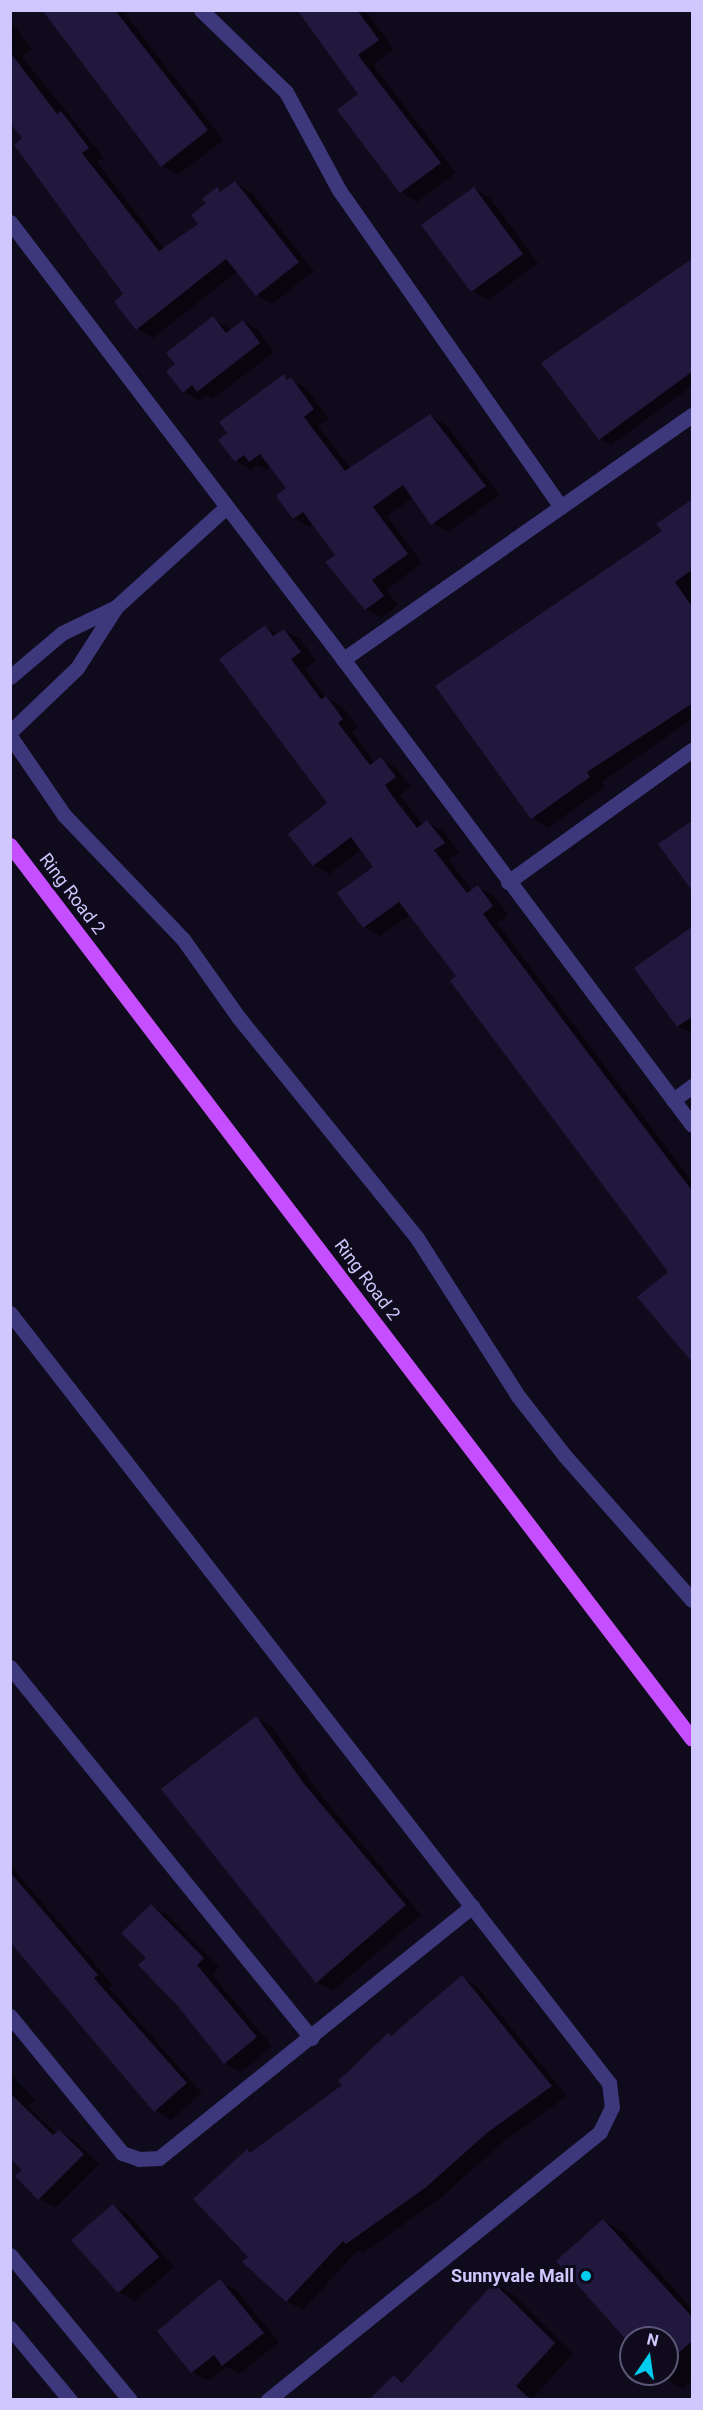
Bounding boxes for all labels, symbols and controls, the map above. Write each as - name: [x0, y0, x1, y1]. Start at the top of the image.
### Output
- street label: Ring Road 2: [35, 849, 109, 939]
- street label: Ring Road 2: [330, 1235, 404, 1325]
- place label: Sunnyvale Mall: [451, 2265, 574, 2287]
- marker: Sunnyvale Mall: [579, 2269, 593, 2283]
- north arrow: [619, 2326, 679, 2386]
- text: N: [645, 2329, 660, 2350]

